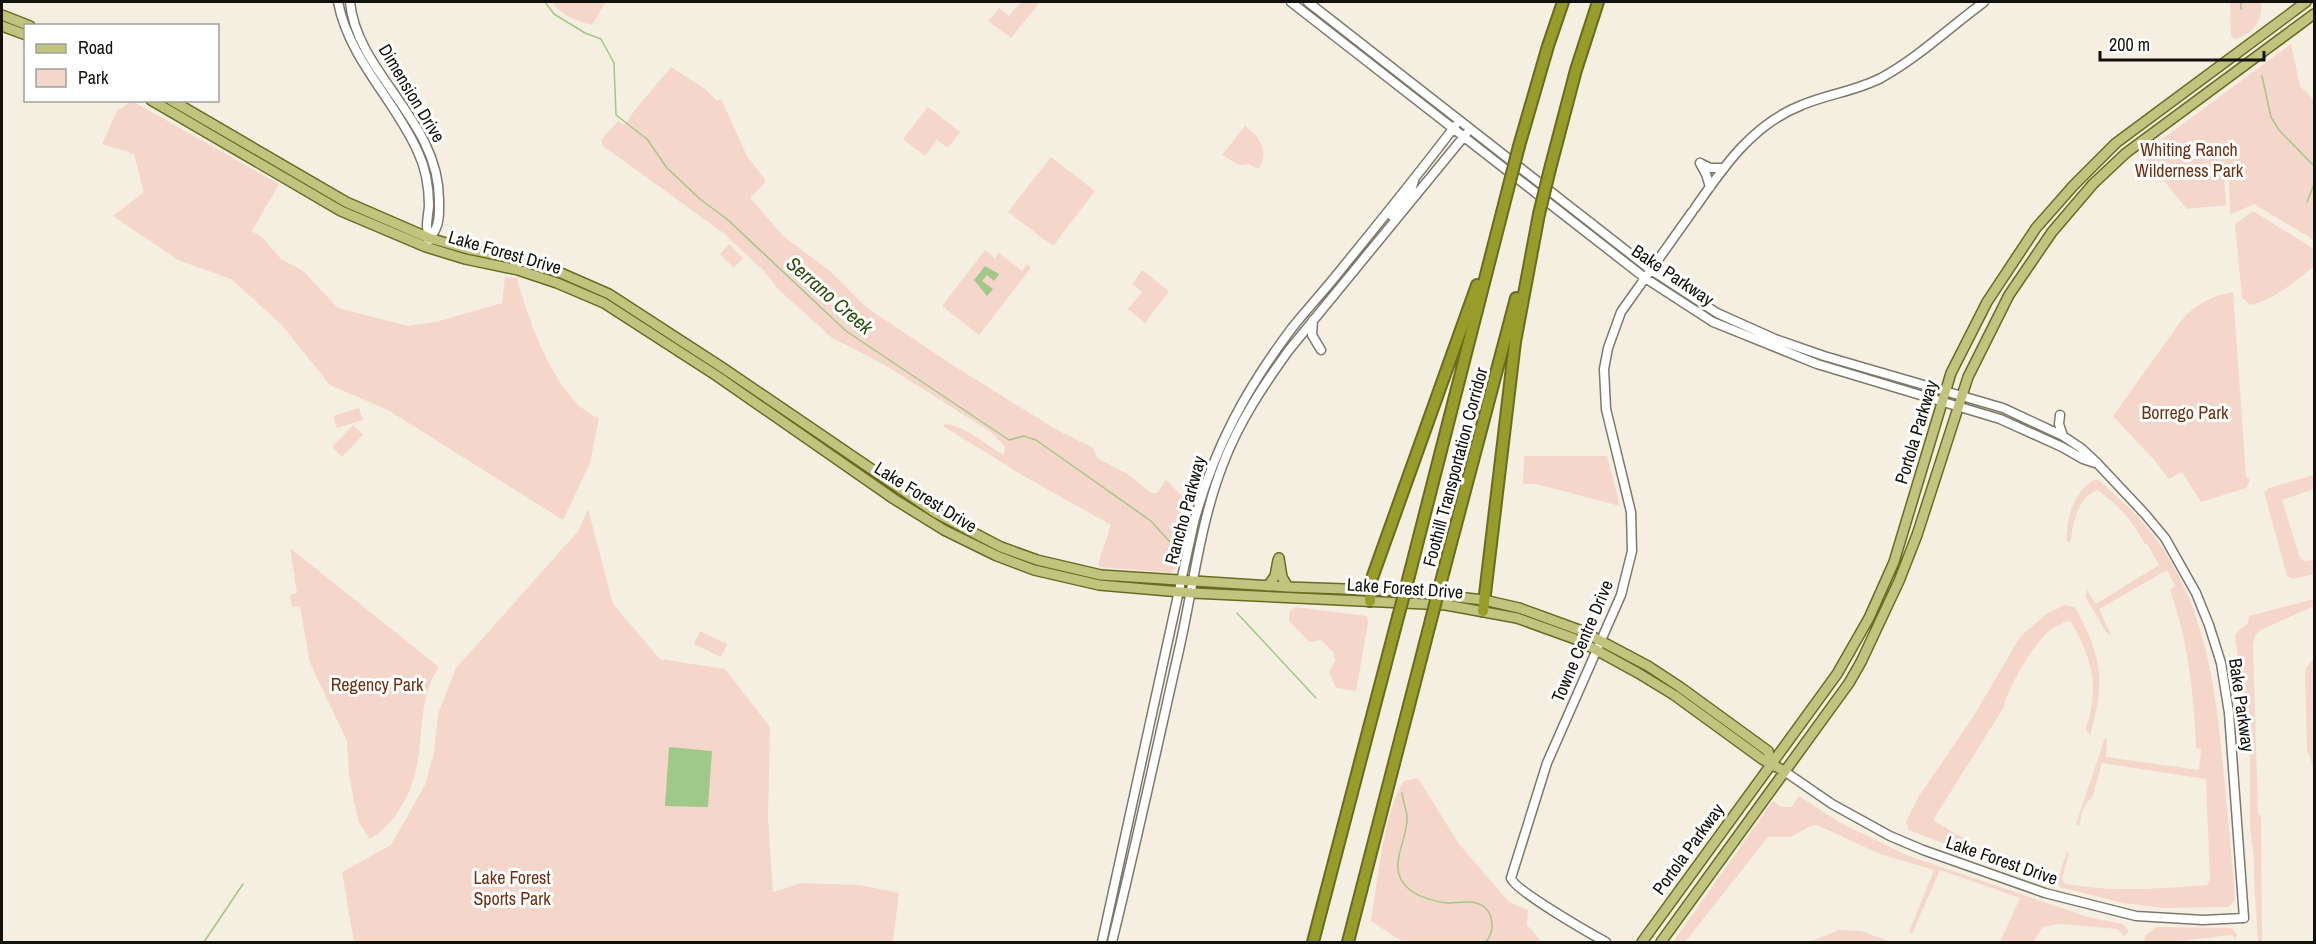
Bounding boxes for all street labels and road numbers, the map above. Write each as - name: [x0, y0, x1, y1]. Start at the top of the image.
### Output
- street label: Dimension Drive: [373, 39, 451, 147]
- street label: Lake Forest Drive: [446, 224, 564, 280]
- street label: Bake Parkway: [1627, 238, 1720, 312]
- street label: Foothill Transportation Corridor: [1416, 365, 1494, 569]
- street label: Portola Parkway: [1888, 376, 1944, 487]
- street label: Rancho Parkway: [1158, 452, 1212, 567]
- street label: Lake Forest Drive: [870, 456, 982, 538]
- street label: Lake Forest Drive: [1346, 571, 1464, 605]
- street label: Towne Centre Drive: [1545, 576, 1619, 706]
- street label: Bake Parkway: [2223, 657, 2261, 754]
- street label: Portola Parkway: [1646, 798, 1730, 900]
- street label: Lake Forest Drive: [1943, 829, 2061, 891]

